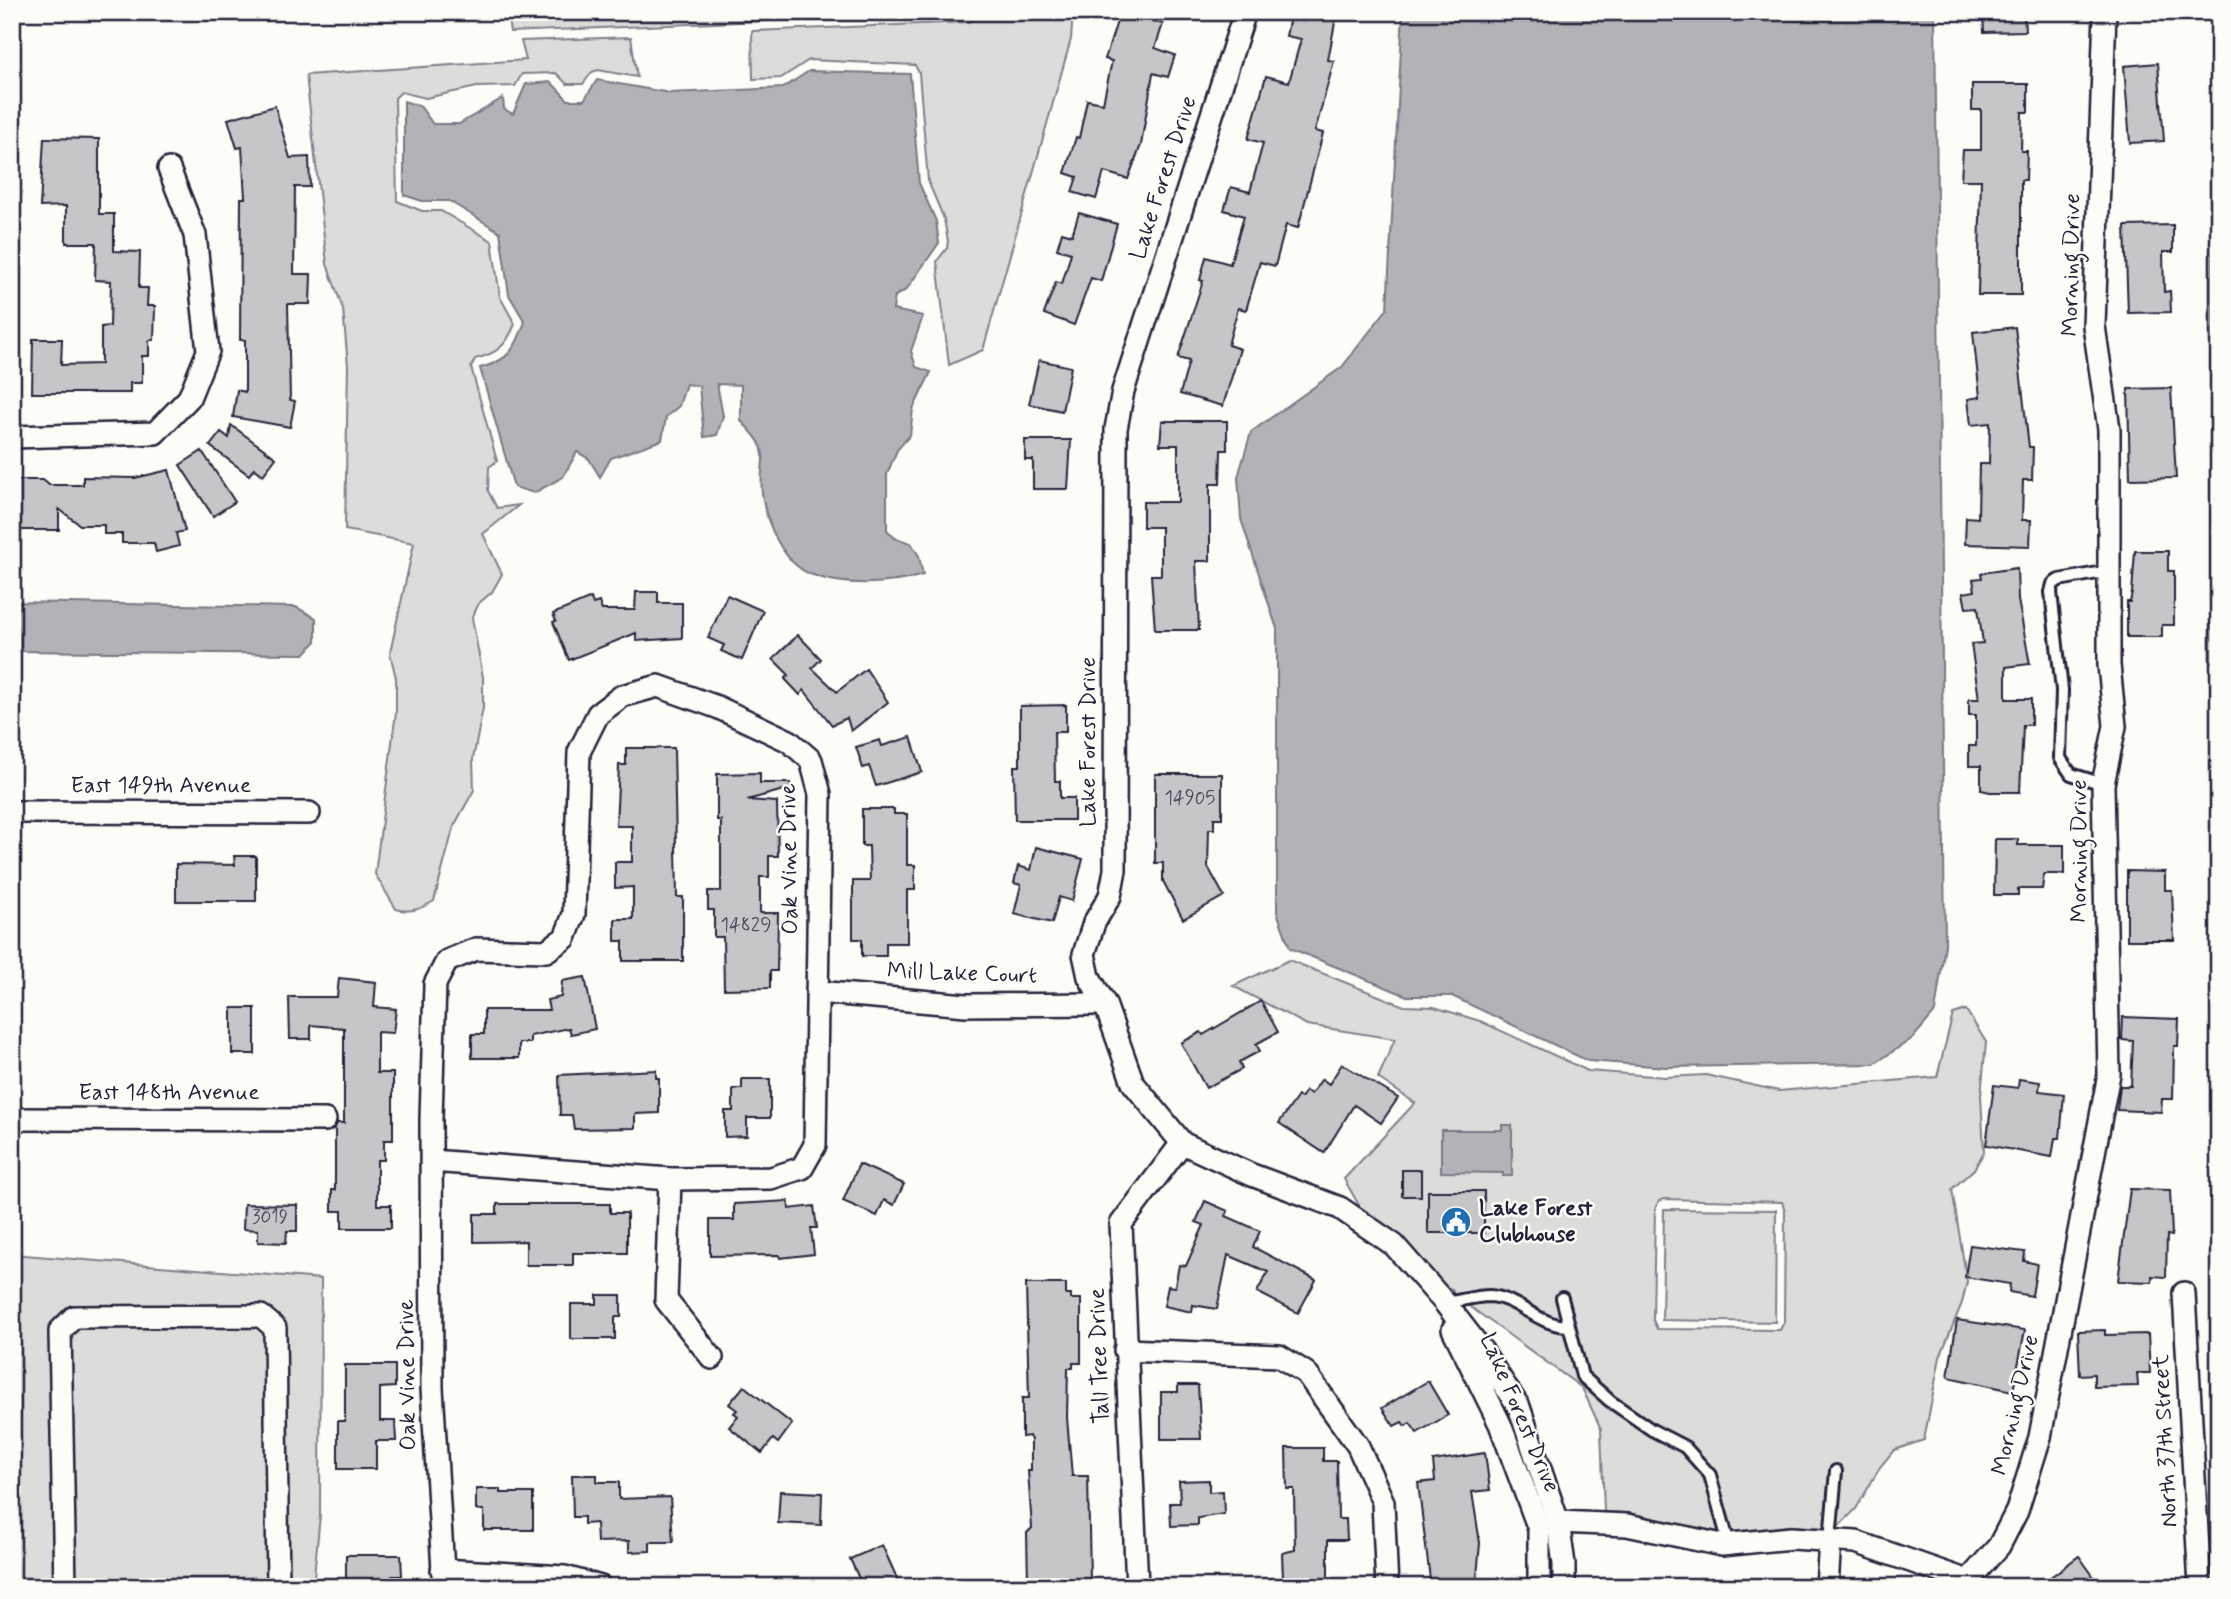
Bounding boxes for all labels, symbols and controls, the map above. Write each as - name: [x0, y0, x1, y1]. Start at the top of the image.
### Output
- street label: Lake Forest Drive: [1123, 92, 1205, 264]
- street label: Morning Drive: [2056, 193, 2090, 337]
- street label: Lake Forest Drive: [1074, 657, 1104, 827]
- street label: East 149th Avenue: [71, 771, 251, 801]
- street label: Morning Drive: [2065, 779, 2097, 923]
- street label: Oak Vine Drive: [774, 783, 806, 935]
- house number: 14905: [1165, 786, 1215, 811]
- house number: 14829: [721, 913, 771, 938]
- street label: Mill Lake Court: [886, 956, 1038, 992]
- street label: East 148th Avenue: [78, 1078, 260, 1108]
- place label: Lake Forest Clubhouse: [1479, 1194, 1593, 1250]
- house number: 3019: [252, 1205, 288, 1230]
- public building icon: Lake Forest Clubhouse: [1439, 1205, 1473, 1239]
- street label: Tall Tree Drive: [1083, 1287, 1117, 1425]
- street label: Oak Vine Drive: [392, 1299, 424, 1451]
- street label: Lake Forest Drive: [1472, 1329, 1566, 1497]
- street label: Morning Drive: [1985, 1332, 2049, 1479]
- street label: North 37th Street: [2146, 1353, 2186, 1528]

